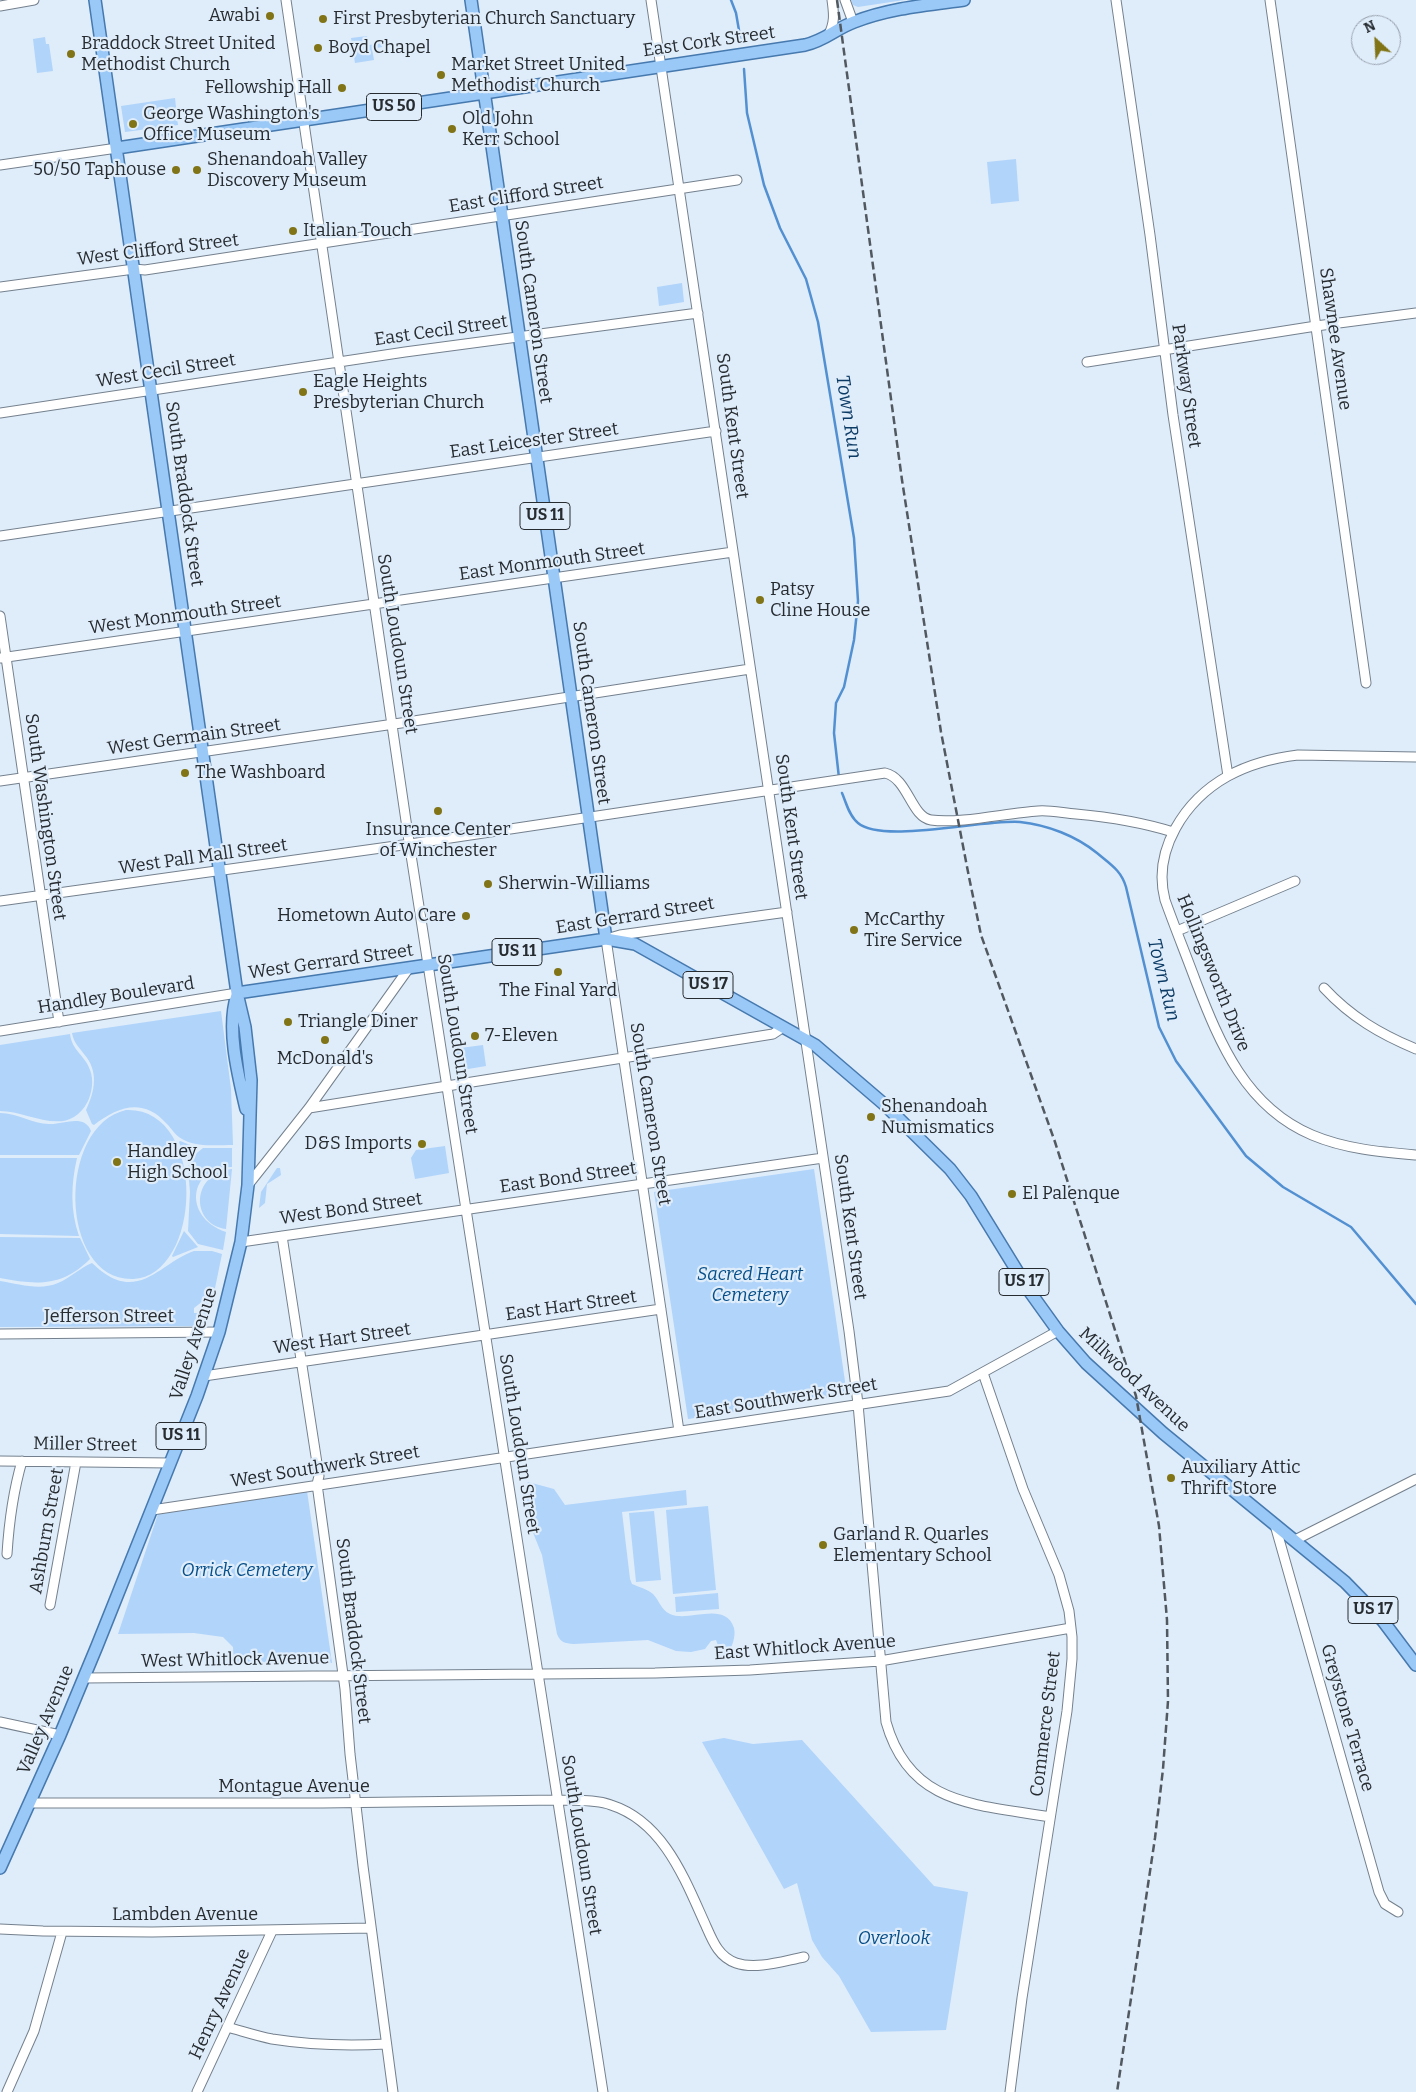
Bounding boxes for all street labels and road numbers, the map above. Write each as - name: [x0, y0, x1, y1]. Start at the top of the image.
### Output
- street label: East Cork Street: [642, 22, 776, 62]
- road number: US 50: [366, 94, 422, 120]
- street label: East Clifford Street: [447, 172, 605, 218]
- street label: South Cameron Street: [509, 219, 557, 405]
- street label: West Clifford Street: [76, 229, 240, 271]
- street label: Shawnee Avenue: [1314, 266, 1356, 412]
- street label: East Cecil Street: [373, 311, 509, 351]
- street label: Parkway Street: [1167, 323, 1205, 449]
- street label: West Cecil Street: [95, 349, 237, 393]
- street label: South Kent Street: [711, 352, 753, 500]
- street label: South Braddock Street: [160, 400, 208, 588]
- street label: East Leicester Street: [448, 418, 620, 464]
- road number: US 11: [520, 502, 570, 530]
- street label: East Monmouth Street: [458, 538, 646, 586]
- street label: South Loudoun Street: [372, 552, 422, 736]
- street label: West Monmouth Street: [88, 591, 282, 639]
- street label: South Cameron Street: [567, 620, 615, 806]
- street label: South Washington Street: [20, 712, 70, 922]
- street label: West Germain Street: [106, 714, 282, 760]
- street label: South Kent Street: [770, 753, 812, 901]
- street label: West Pall Mall Street: [117, 834, 289, 880]
- street label: Hollingsworth Drive: [1172, 891, 1254, 1055]
- street label: East Gerrard Street: [554, 893, 716, 939]
- road number: US 11: [492, 939, 542, 966]
- street label: West Gerrard Street: [247, 940, 415, 984]
- street label: South Loudoun Street: [432, 952, 482, 1136]
- road number: US 17: [683, 972, 733, 998]
- street label: Handley Boulevard: [36, 973, 196, 1019]
- street label: South Cameron Street: [625, 1021, 675, 1207]
- street label: South Kent Street: [829, 1153, 871, 1301]
- street label: East Bond Street: [498, 1158, 638, 1198]
- street label: West Bond Street: [278, 1188, 424, 1230]
- road number: US 17: [999, 1268, 1049, 1295]
- street label: Valley Avenue: [166, 1285, 222, 1403]
- street label: East Hart Street: [504, 1286, 638, 1326]
- street label: Jefferson Street: [44, 1306, 174, 1328]
- street label: West Hart Street: [272, 1319, 412, 1359]
- street label: Millwood Avenue: [1074, 1323, 1194, 1437]
- street label: South Loudoun Street: [494, 1352, 544, 1536]
- street label: East Southwerk Street: [693, 1374, 879, 1424]
- road number: US 11: [156, 1422, 206, 1450]
- street label: Miller Street: [33, 1433, 137, 1457]
- street label: West Southwerk Street: [229, 1441, 421, 1493]
- street label: Ashburn Street: [25, 1466, 69, 1596]
- street label: South Braddock Street: [331, 1537, 375, 1725]
- road number: US 17: [1348, 1596, 1398, 1624]
- street label: East Whitlock Avenue: [713, 1631, 897, 1665]
- street label: Greystone Terrace: [1316, 1642, 1378, 1794]
- street label: West Whitlock Avenue: [141, 1648, 329, 1672]
- street label: Commerce Street: [1026, 1650, 1066, 1798]
- street label: Valley Avenue: [13, 1662, 79, 1778]
- street label: South Loudoun Street: [556, 1753, 606, 1937]
- street label: Montague Avenue: [218, 1776, 370, 1798]
- street label: Lambden Avenue: [112, 1904, 258, 1926]
- street label: Henry Avenue: [185, 1945, 255, 2063]

